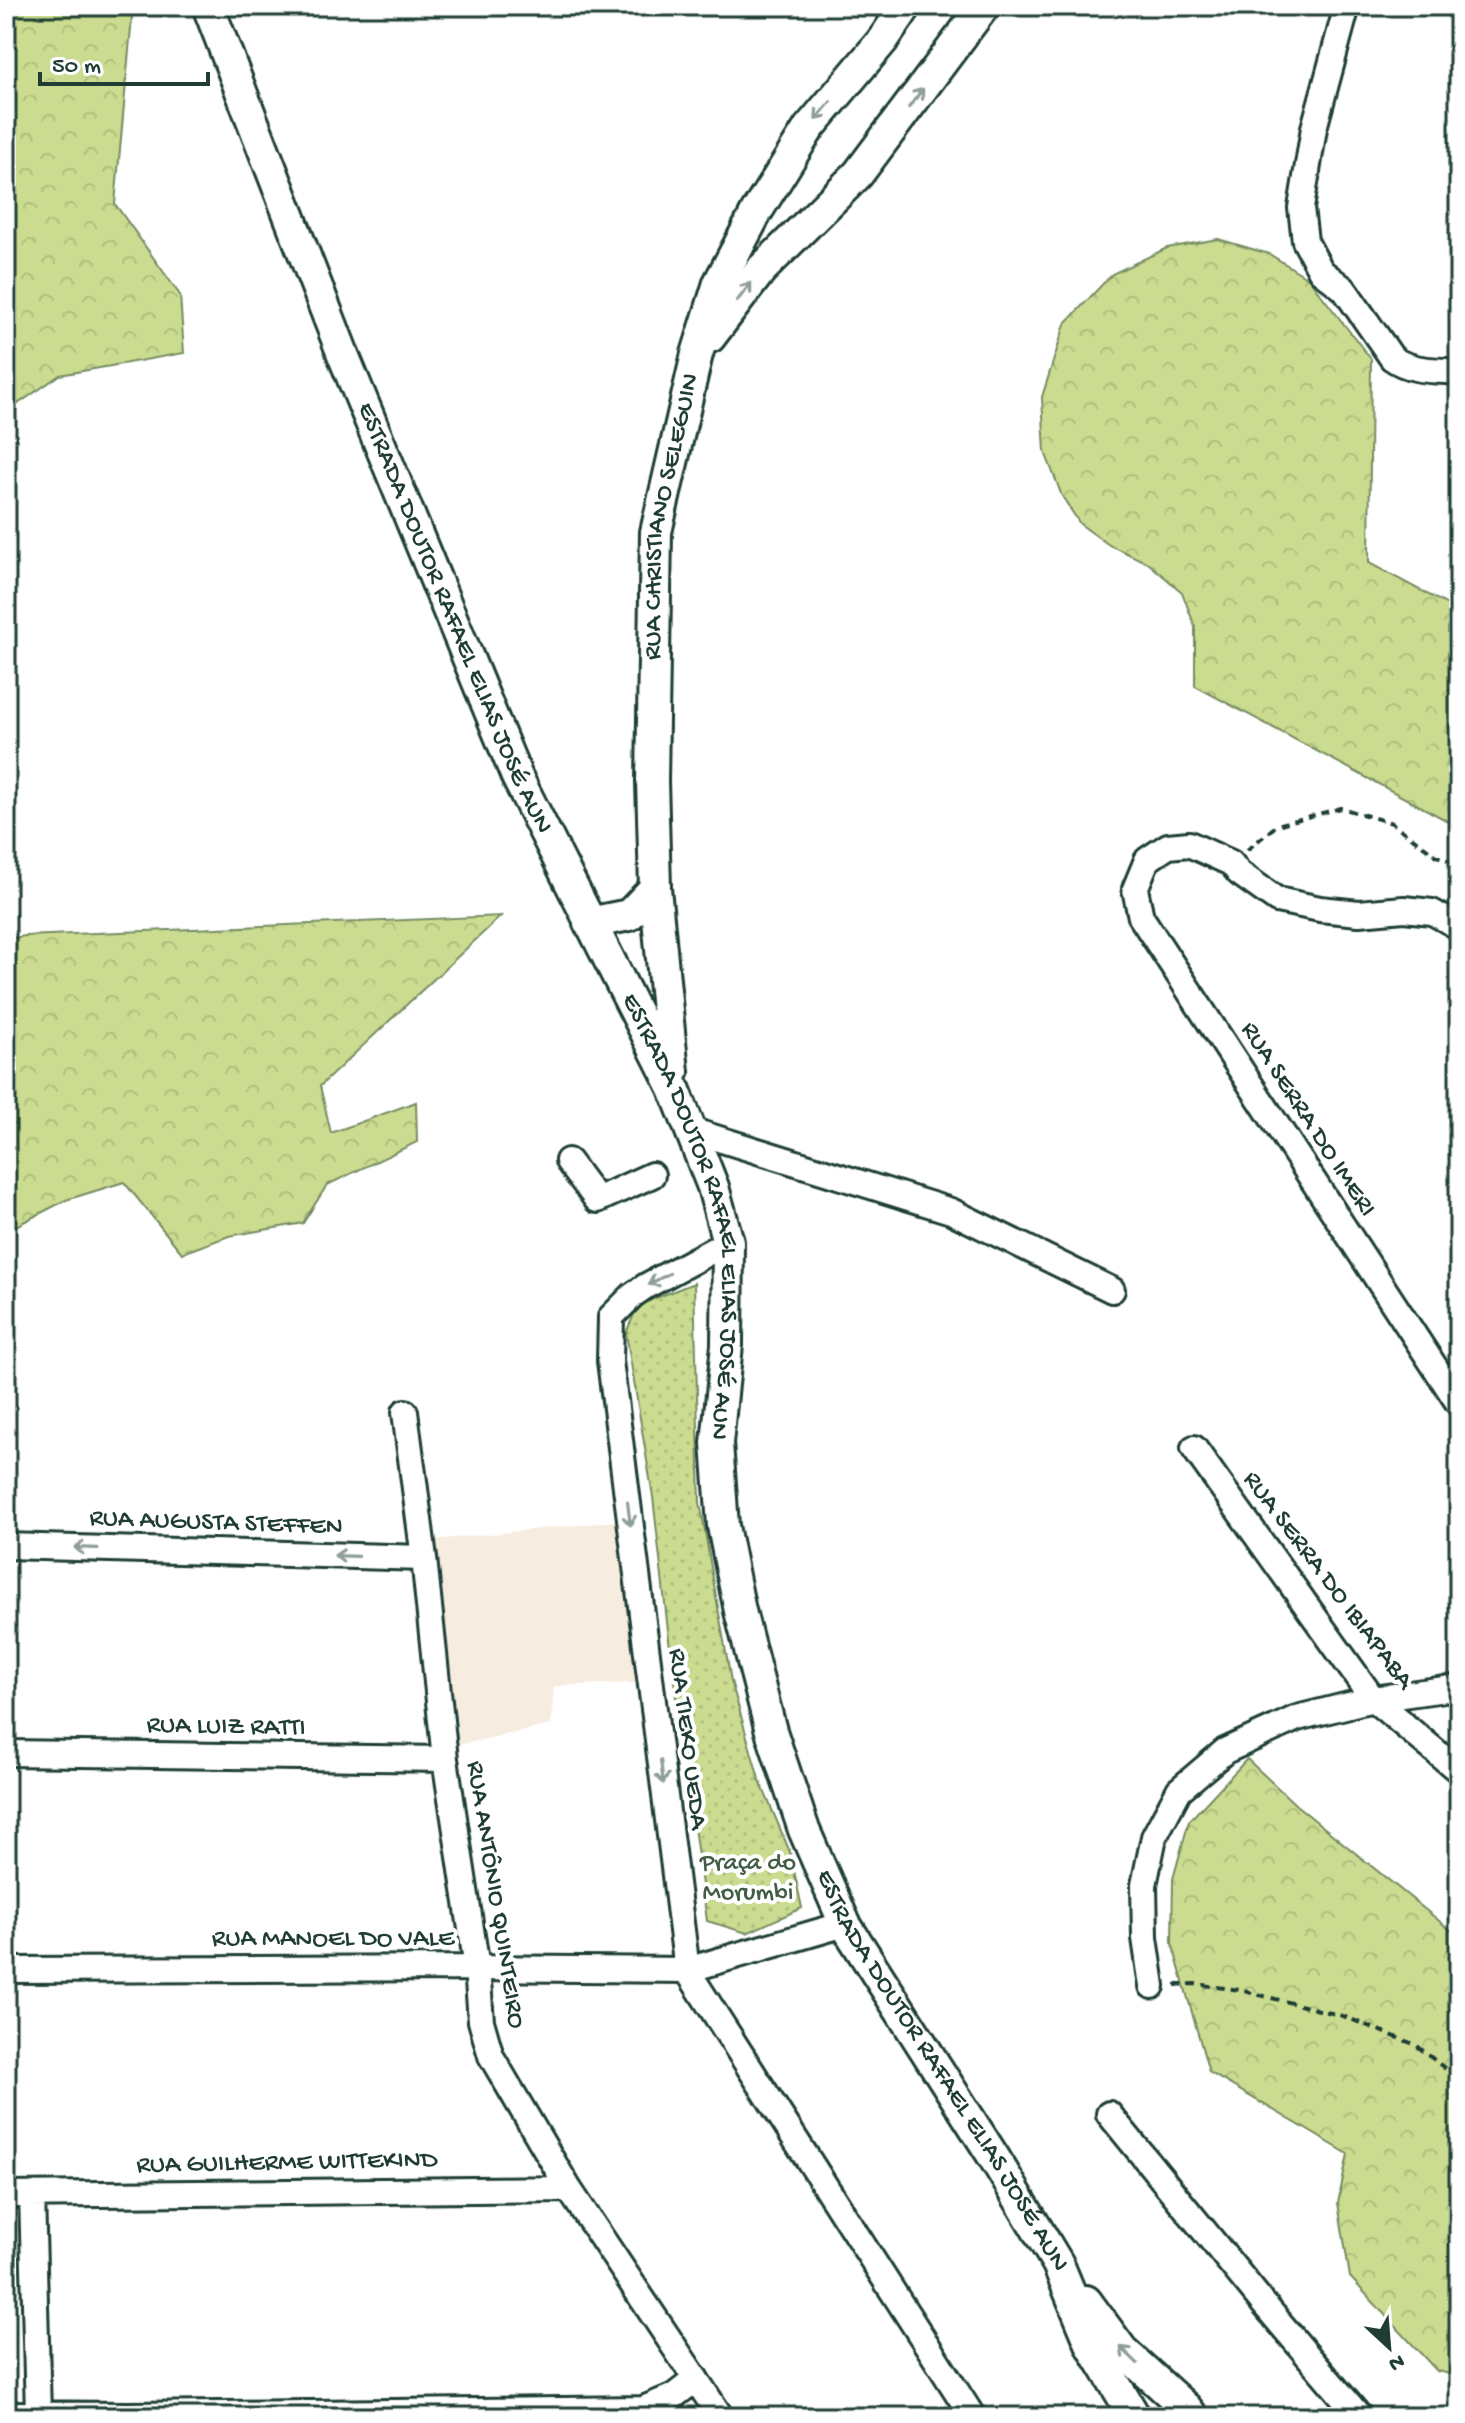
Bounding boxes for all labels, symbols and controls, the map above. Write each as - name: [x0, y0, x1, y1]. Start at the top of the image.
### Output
- scale bar: [40, 36, 208, 86]
- text: 50 m: [52, 53, 101, 82]
- one-way arrow: [907, 87, 924, 109]
- one-way arrow: [814, 100, 832, 120]
- one-way arrow: [735, 282, 752, 303]
- street label: RUA CHRISTIANO SELEGUIN: [638, 371, 707, 660]
- street label: ESTRADA DOUTOR RAFAEL ELIAS JOSÉ AUN: [349, 398, 559, 839]
- street label: ESTRADA DOUTOR RAFAEL ELIAS JOSÉ AUN: [613, 989, 745, 1441]
- street label: RUA SERRA DO IMERI: [1232, 1017, 1382, 1223]
- one-way arrow: [647, 1272, 671, 1288]
- street label: RUA SERRA DO IBIAPABA: [1235, 1466, 1420, 1698]
- one-way arrow: [622, 1500, 637, 1527]
- street label: RUA AUGUSTA STEFFEN: [89, 1504, 343, 1544]
- one-way arrow: [73, 1540, 100, 1556]
- one-way arrow: [333, 1548, 360, 1564]
- street label: RUA TIEKO UEDA: [660, 1647, 713, 1833]
- street label: RUA LUIZ RATTI: [146, 1711, 306, 1745]
- street label: RUA ANTÔNIO QUINTEIRO: [458, 1759, 531, 2031]
- one-way arrow: [655, 1759, 670, 1784]
- park label: Praça do Morumbi: [699, 1849, 796, 1910]
- street label: ESTRADA DOUTOR RAFAEL ELIAS JOSÉ AUN: [808, 1865, 1075, 2278]
- street label: RUA MANOEL DO VALE: [212, 1925, 455, 1956]
- street label: RUA GUILHERME WITTEKIND: [136, 2146, 438, 2182]
- north arrow: [1349, 2307, 1429, 2387]
- one-way arrow: [1119, 2346, 1139, 2365]
- text: N: [1384, 2347, 1408, 2376]

